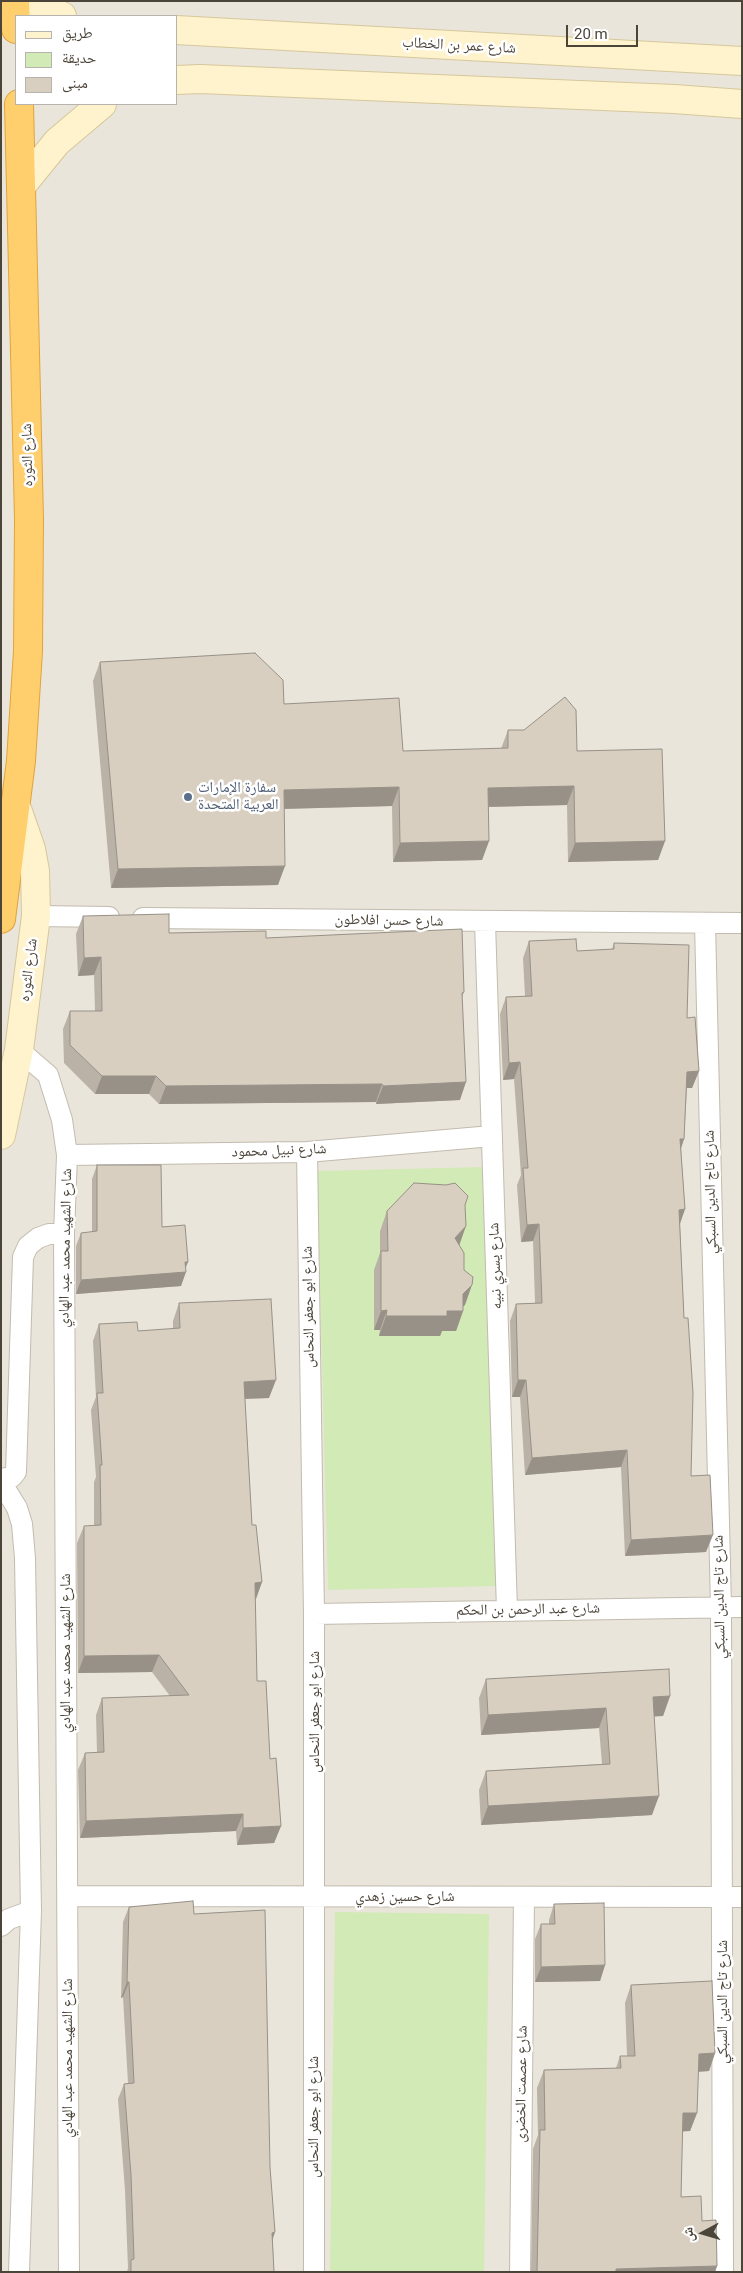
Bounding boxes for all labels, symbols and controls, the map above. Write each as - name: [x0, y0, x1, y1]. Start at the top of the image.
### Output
- legend: [15, 15, 178, 105]
- scale bar: [568, 15, 640, 47]
- text: طريق: [62, 24, 93, 42]
- text: 20 m: [574, 25, 608, 43]
- street label: شارع عمر بن الخطاب: [402, 34, 516, 58]
- text: حديقة: [62, 49, 96, 67]
- text: مبنى: [62, 74, 88, 92]
- street label: شارع الثوره: [18, 423, 38, 487]
- place label: سفارة الإمارات العربية المتحدة: [198, 779, 279, 814]
- marker: سفارة الإمارات العربية المتحدة: [182, 791, 194, 803]
- street label: شارع حسن افلاطون: [334, 911, 444, 931]
- street label: شارع الثوره: [16, 937, 42, 1003]
- street label: شارع تاج الدين السبكي: [701, 1130, 721, 1254]
- street label: شارع نبيل محمود: [231, 1140, 327, 1162]
- street label: شارع الشهيد محمد عبد الهادي: [56, 1168, 76, 1328]
- street label: شارع يسري نبيه: [485, 1222, 507, 1310]
- street label: شارع ابو جعفر النحاس: [299, 1246, 319, 1368]
- street label: شارع تاج الدين السبكي: [710, 1535, 730, 1659]
- street label: شارع الشهيد محمد عبد الهادي: [57, 1573, 75, 1733]
- street label: شارع عبد الرحمن بن الحكم: [456, 1600, 600, 1620]
- street label: شارع ابو جعفر النحاس: [306, 1651, 324, 1773]
- street label: شارع حسين زهدي: [355, 1888, 455, 1906]
- street label: شارع تاج الدين السبكي: [714, 1940, 732, 2064]
- street label: شارع الشهيد محمد عبد الهادي: [59, 1978, 77, 2138]
- street label: شارع عصمت الخضرى: [512, 2025, 532, 2143]
- street label: شارع ابو جعفر النحاس: [305, 2056, 323, 2178]
- north arrow: [678, 2208, 728, 2258]
- text: ش: [679, 2226, 697, 2243]

